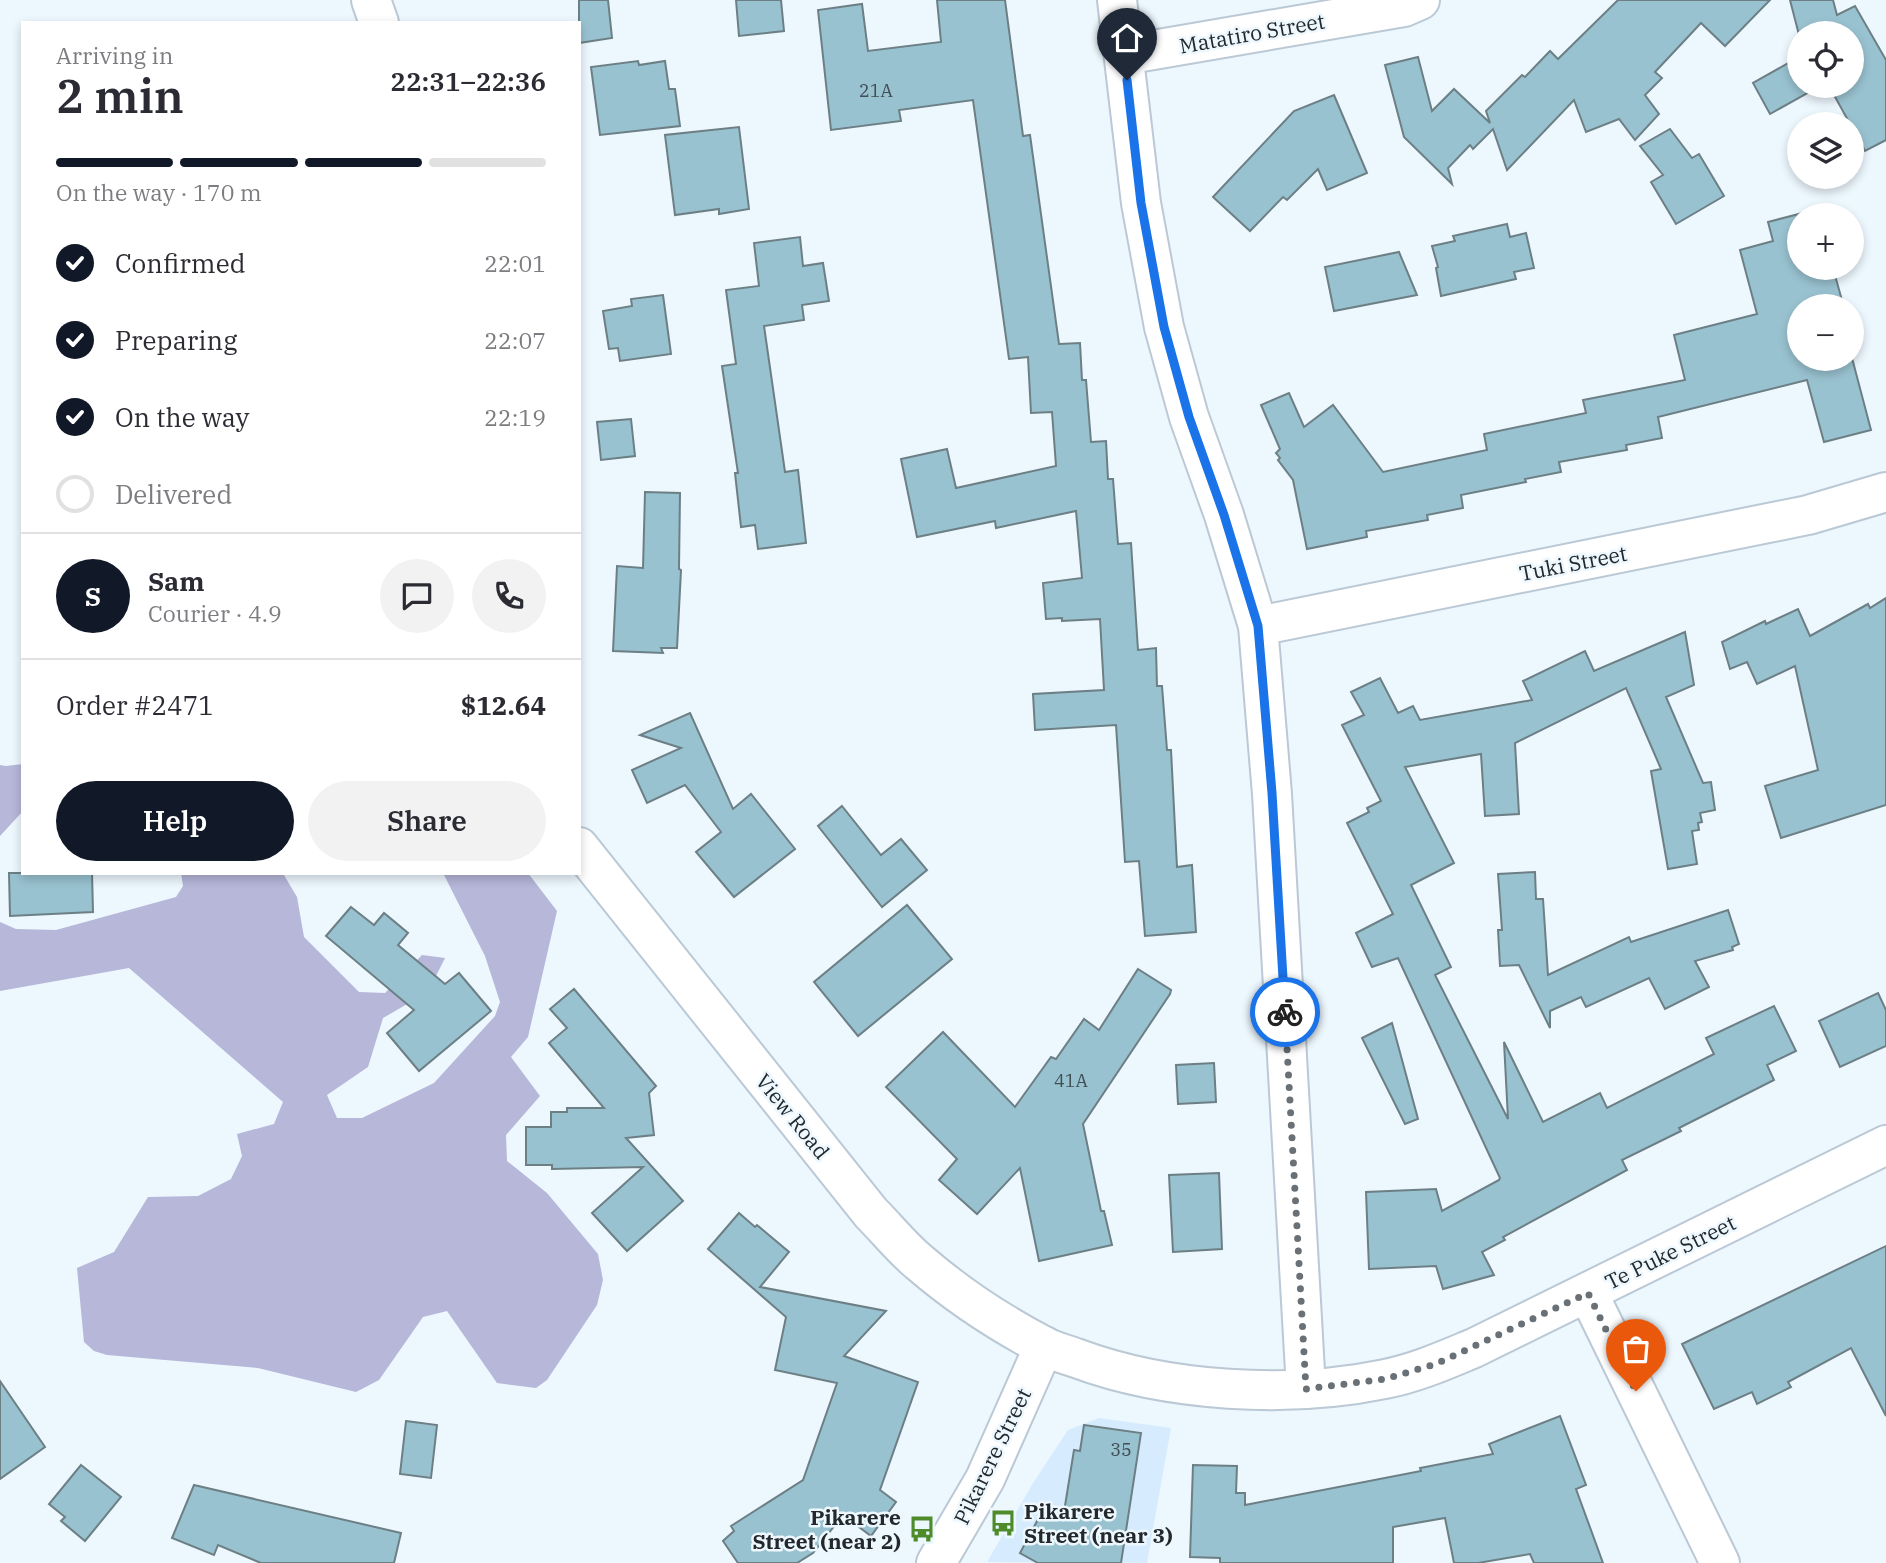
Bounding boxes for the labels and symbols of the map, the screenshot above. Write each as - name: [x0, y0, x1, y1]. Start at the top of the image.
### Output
- street label: Matatiro Street: [1177, 6, 1327, 60]
- pin: [1097, 8, 1157, 80]
- house number: 21A: [859, 79, 894, 102]
- street label: Tuki Street: [1517, 539, 1629, 587]
- courier: [1250, 977, 1320, 1047]
- street label: View Road: [750, 1067, 836, 1165]
- house number: 41A: [1054, 1069, 1089, 1092]
- street label: Te Puke Street: [1600, 1208, 1740, 1296]
- pin: [1606, 1319, 1666, 1391]
- street label: Pikarere Street: [947, 1383, 1037, 1529]
- house number: 35: [1110, 1438, 1132, 1461]
- place label: Pikarere Street (near 3): [1024, 1497, 1173, 1549]
- place label: Pikarere Street (near 2): [752, 1503, 901, 1555]
- bus stop icon: Pikarere Street (near 3): [988, 1508, 1018, 1538]
- bus stop icon: Pikarere Street (near 2): [907, 1514, 937, 1544]

